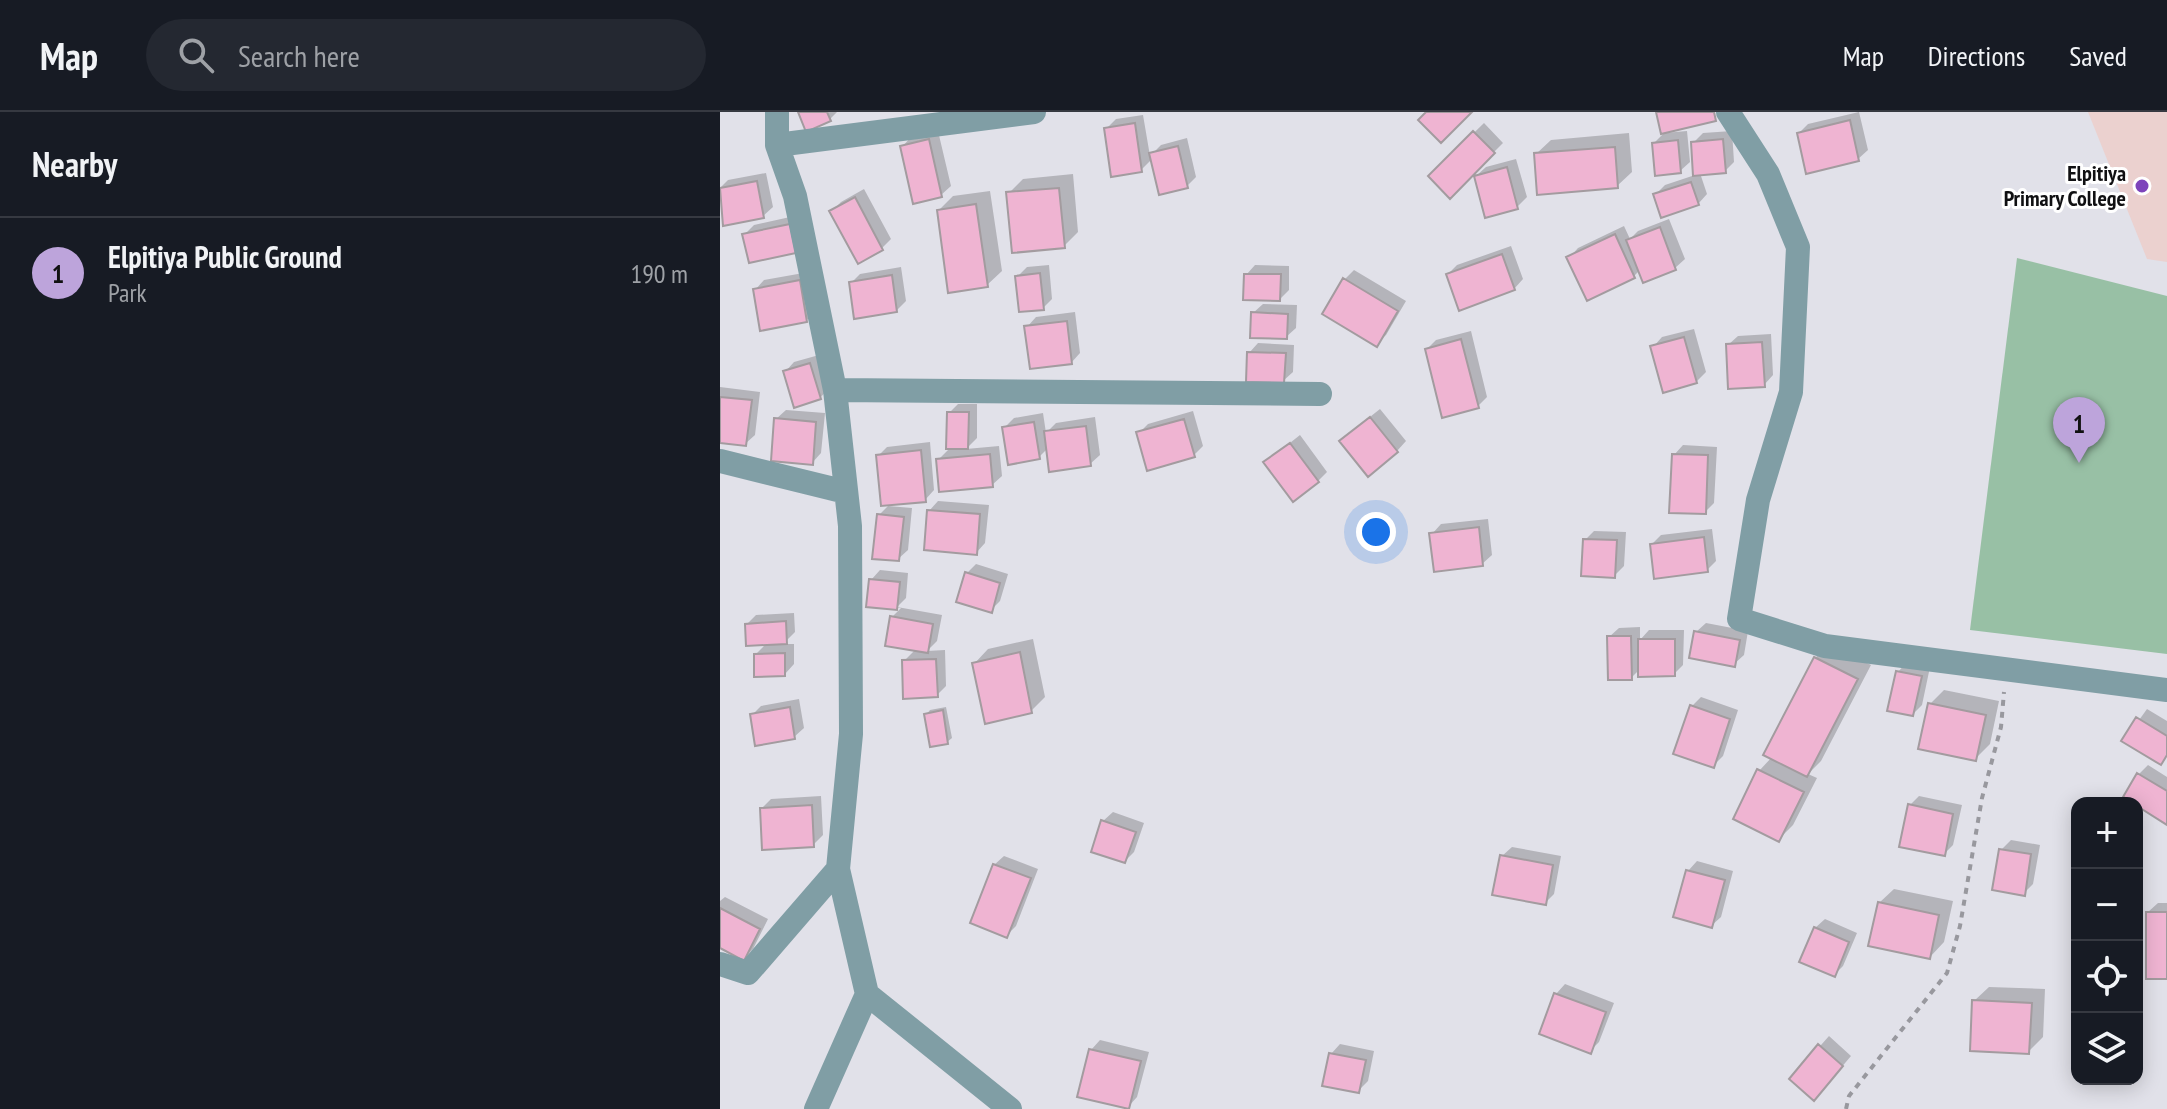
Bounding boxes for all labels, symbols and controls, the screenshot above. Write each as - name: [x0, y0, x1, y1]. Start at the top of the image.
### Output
- search box: [146, 19, 706, 91]
- text: Map: [40, 31, 98, 80]
- icon: search: [174, 33, 218, 77]
- text: Search here: [238, 36, 360, 75]
- text: Map: [1843, 37, 1884, 74]
- text: Directions: [1928, 37, 2025, 74]
- text: Saved: [2069, 37, 2127, 74]
- text: Nearby: [32, 142, 117, 186]
- place label: Elpitiya Primary College: [2004, 159, 2126, 212]
- marker: Elpitiya Primary College: [2133, 177, 2151, 195]
- text: Elpitiya Public Ground: [108, 237, 342, 276]
- text: 1: [52, 257, 64, 290]
- text: 190 m: [630, 257, 688, 290]
- text: Park: [108, 276, 147, 309]
- pin: 1: [2053, 397, 2105, 463]
- your location: [1356, 512, 1396, 552]
- map controls: [2071, 797, 2143, 1085]
- button: +: [2071, 797, 2143, 869]
- button: −: [2071, 869, 2143, 941]
- button: locate: [2071, 941, 2143, 1013]
- button: layers: [2071, 1013, 2143, 1085]

